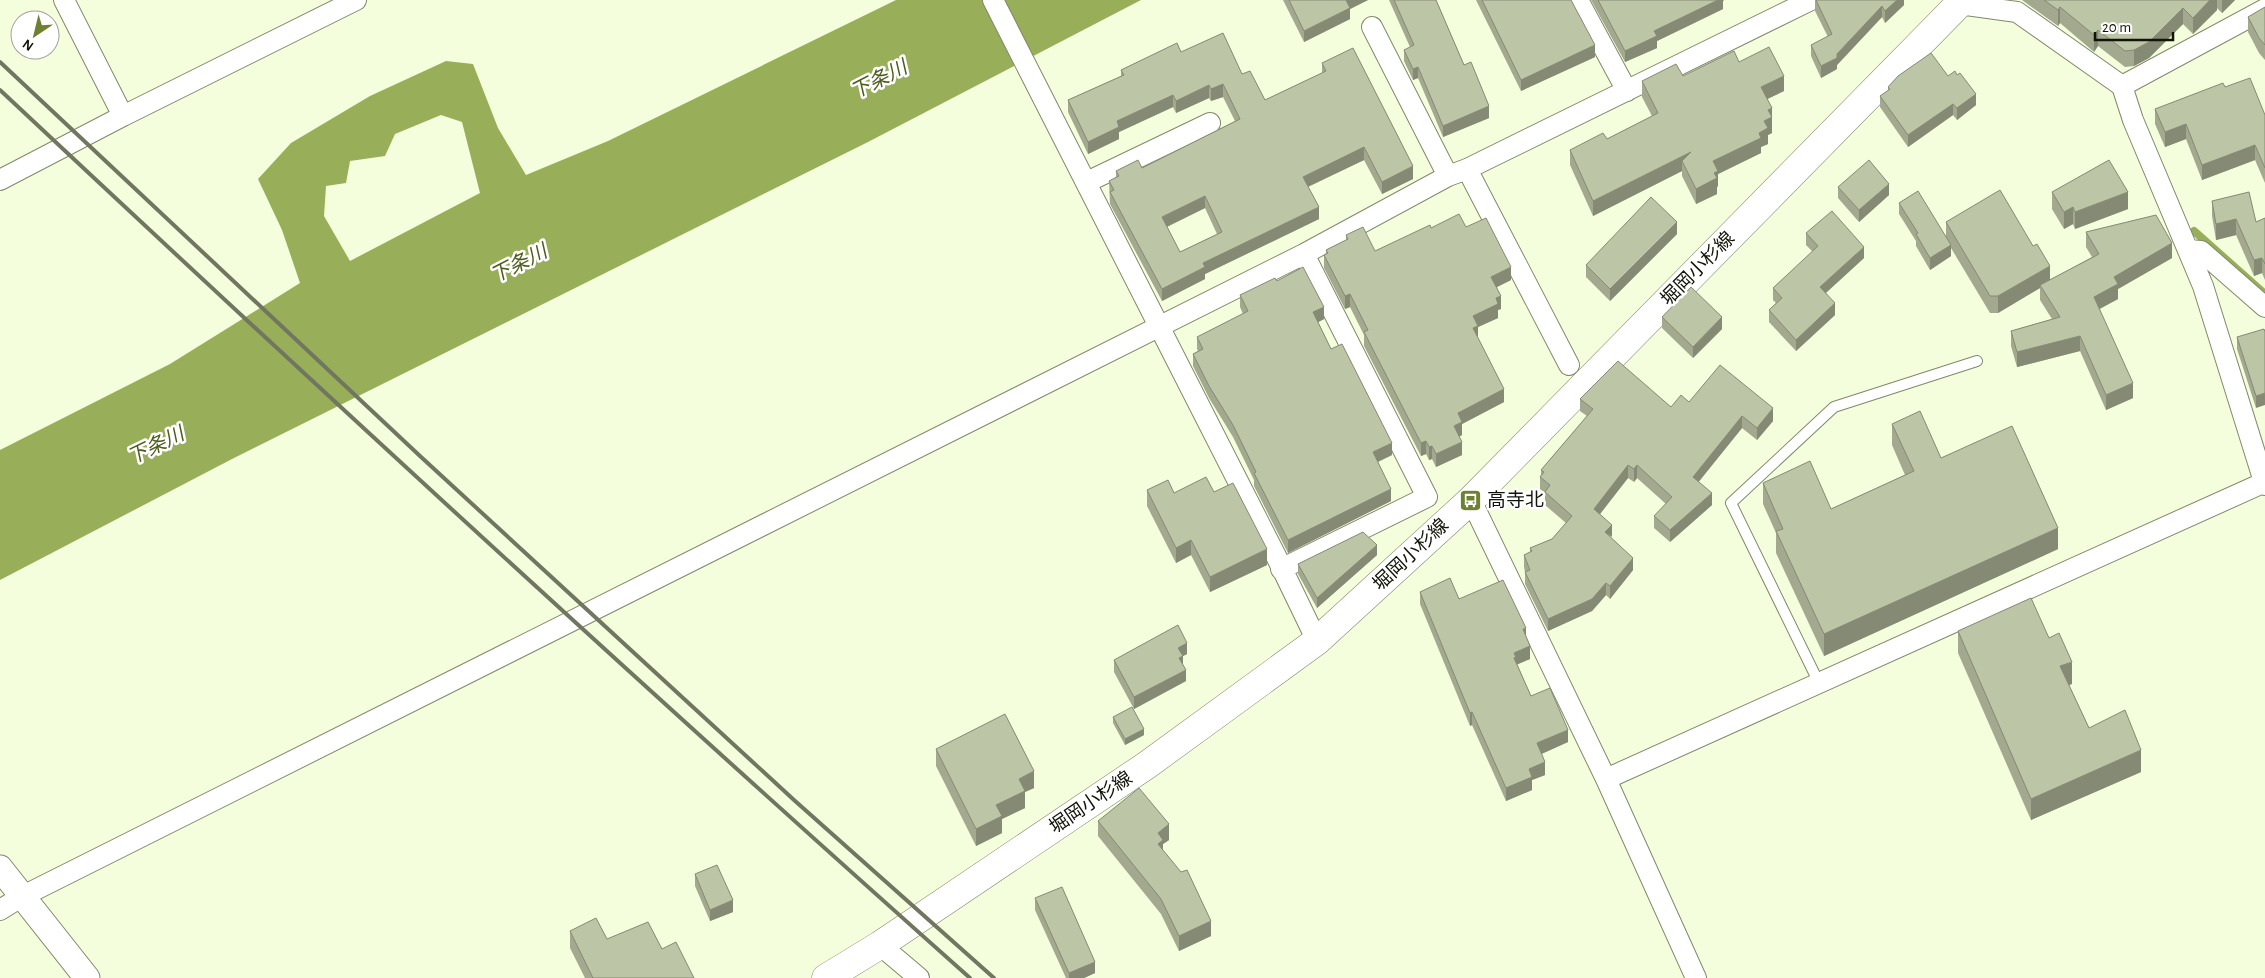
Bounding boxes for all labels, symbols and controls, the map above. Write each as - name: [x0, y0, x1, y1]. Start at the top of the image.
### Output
- north arrow: [10, 10, 60, 60]
- scale bar: [2095, 10, 2172, 42]
- text: 20 m: [2102, 20, 2131, 35]
- text: N: [20, 36, 36, 53]
- water label: 下条川: [847, 56, 912, 103]
- street label: 堀岡小杉線: [1656, 227, 1738, 309]
- water label: 下条川: [487, 240, 552, 287]
- water label: 下条川: [124, 422, 189, 468]
- bus stop icon: 高寺北: [1459, 488, 1483, 512]
- place label: 高寺北: [1487, 490, 1544, 510]
- street label: 堀岡小杉線: [1368, 514, 1452, 594]
- street label: 堀岡小杉線: [1045, 767, 1136, 837]

